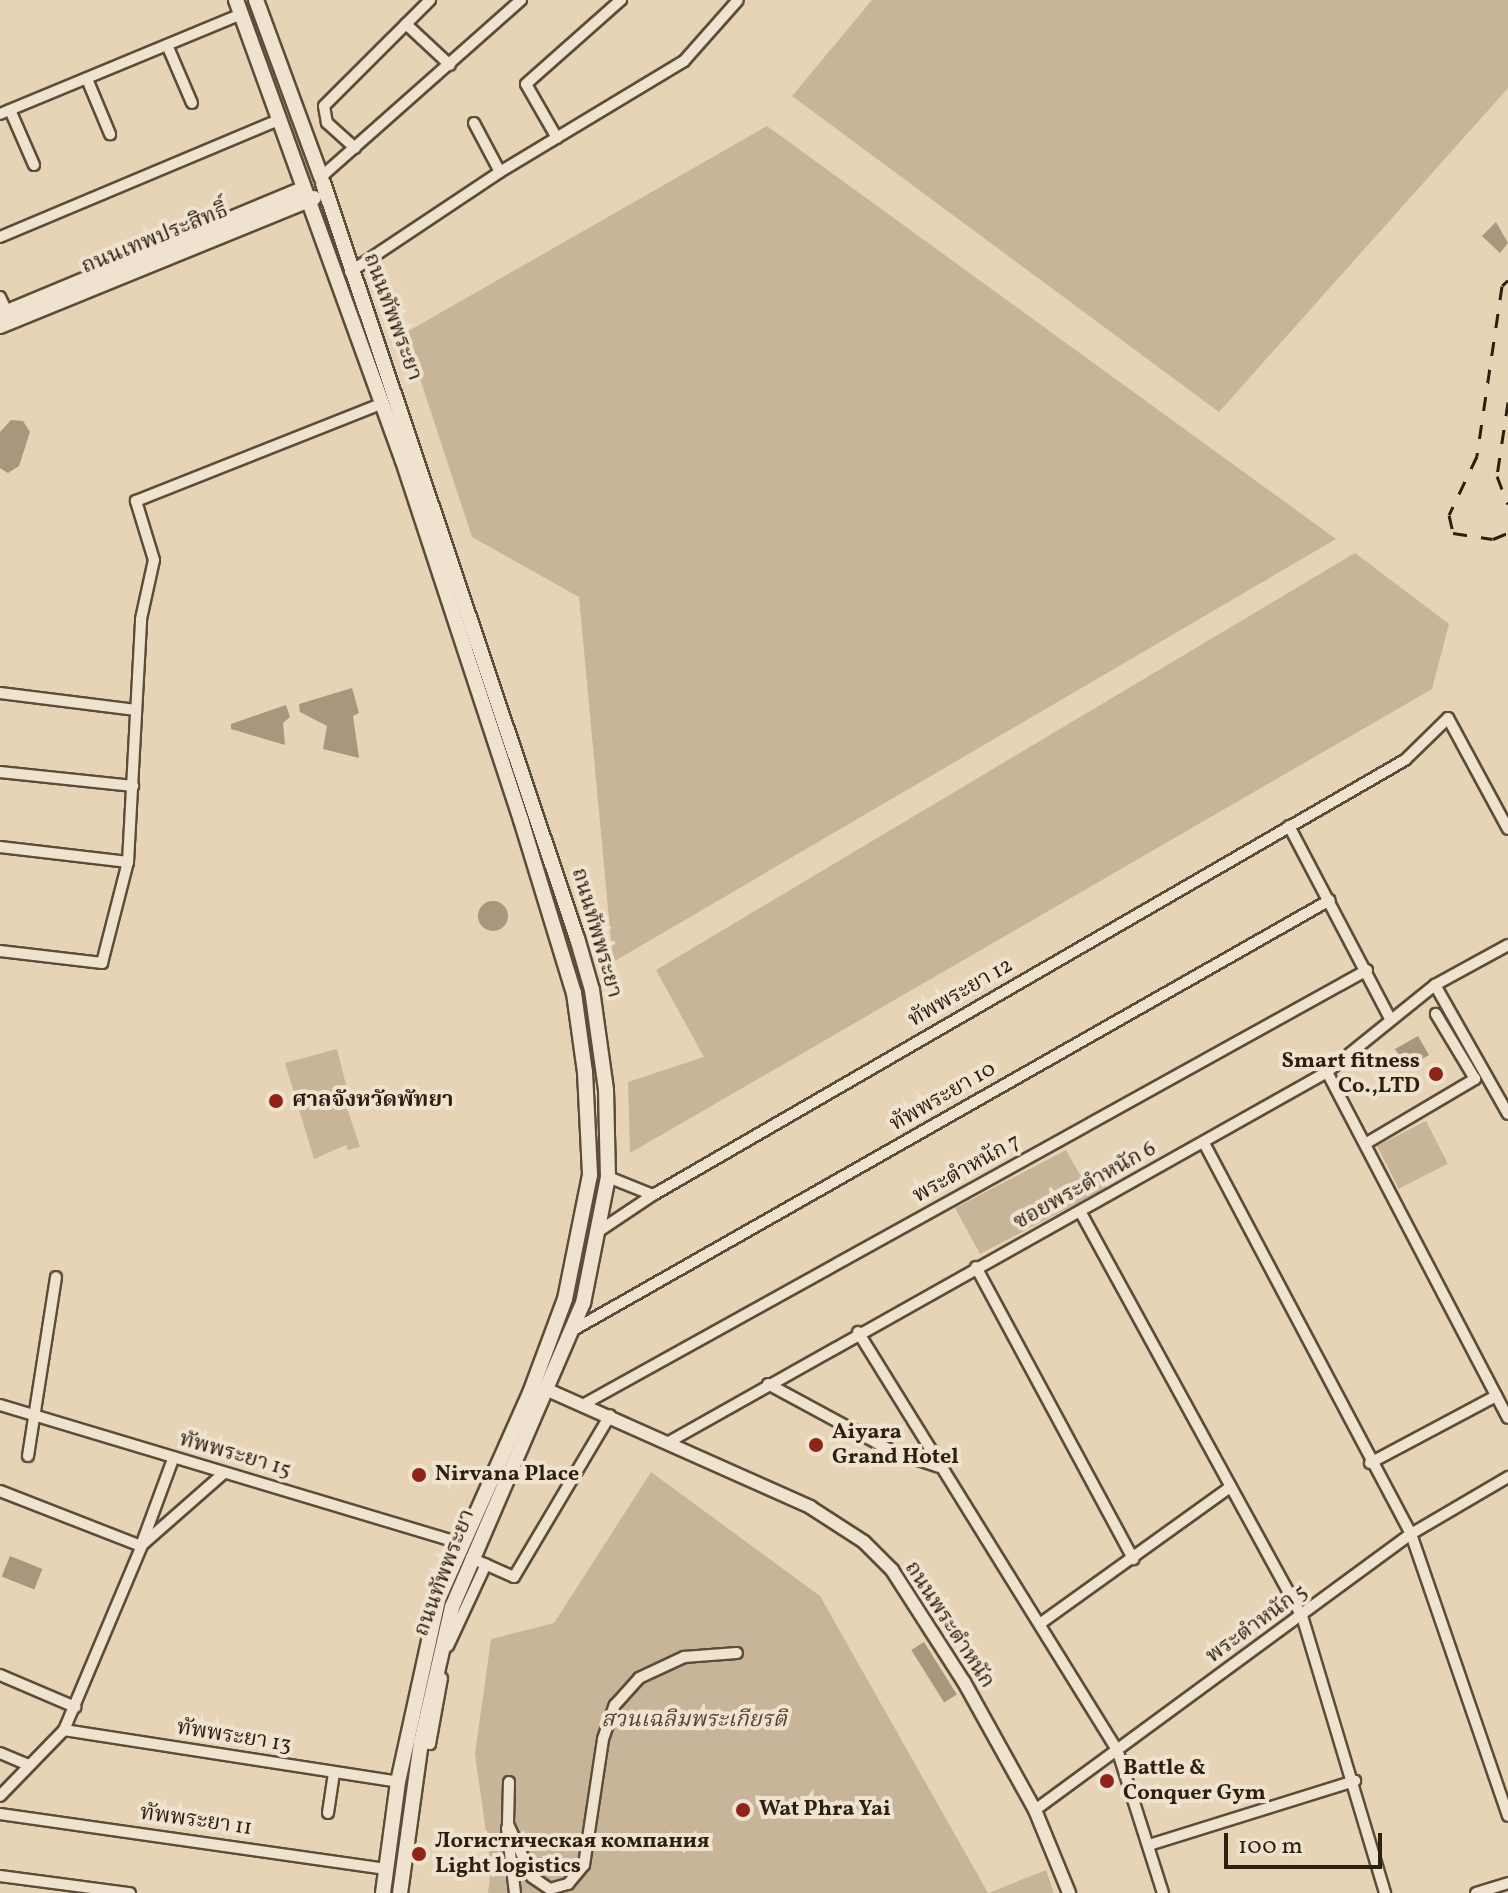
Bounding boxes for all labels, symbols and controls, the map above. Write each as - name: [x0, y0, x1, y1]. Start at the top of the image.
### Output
- street label: ถนนเทพประสิทธิ์: [78, 198, 232, 280]
- street label: ถนนทัพพระยา: [357, 250, 427, 384]
- street label: ถนนทัพพระยา: [565, 865, 627, 1001]
- street label: ทัพพระยา 12: [904, 953, 1018, 1033]
- place label: Smart fitness Co.,LTD: [1282, 1048, 1420, 1100]
- street label: ทัพพระยา 10: [885, 1056, 1001, 1138]
- marker: Smart fitness Co.,LTD: [1427, 1065, 1445, 1083]
- place label: ศาลจังหวัดพัทยา: [292, 1088, 454, 1114]
- marker: ศาลจังหวัดพัทยา: [267, 1092, 285, 1110]
- street label: พระตำหนัก 7: [909, 1129, 1025, 1209]
- street label: ซอยพระตำหนัก 6: [1009, 1136, 1161, 1236]
- place label: Aiyara Grand Hotel: [832, 1419, 959, 1470]
- street label: ทัพพระยา 15: [176, 1426, 294, 1484]
- marker: Aiyara Grand Hotel: [807, 1436, 825, 1454]
- place label: Nirvana Place: [435, 1462, 579, 1488]
- marker: Nirvana Place: [410, 1466, 428, 1484]
- street label: ถนนทัพพระยา: [409, 1506, 481, 1640]
- street label: ถนนพระตำหนัก: [898, 1556, 1000, 1694]
- street label: พระตำหนัก 5: [1201, 1578, 1313, 1670]
- park label: สวนเฉลิมพระเกียรติ: [601, 1708, 787, 1734]
- street label: ทัพพระยา 13: [175, 1715, 293, 1759]
- place label: Battle & Conquer Gym: [1123, 1755, 1266, 1806]
- marker: Battle & Conquer Gym: [1098, 1772, 1116, 1790]
- place label: Wat Phra Yai: [759, 1797, 891, 1823]
- street label: ทัพพระยา 11: [138, 1800, 254, 1842]
- marker: Wat Phra Yai: [734, 1801, 752, 1819]
- scale bar: [1228, 1817, 1386, 1867]
- place label: Логистическая компания Light logistics: [435, 1828, 710, 1880]
- text: 100 m: [1238, 1830, 1303, 1864]
- marker: Логистическая компания Light logistics: [410, 1845, 428, 1863]

